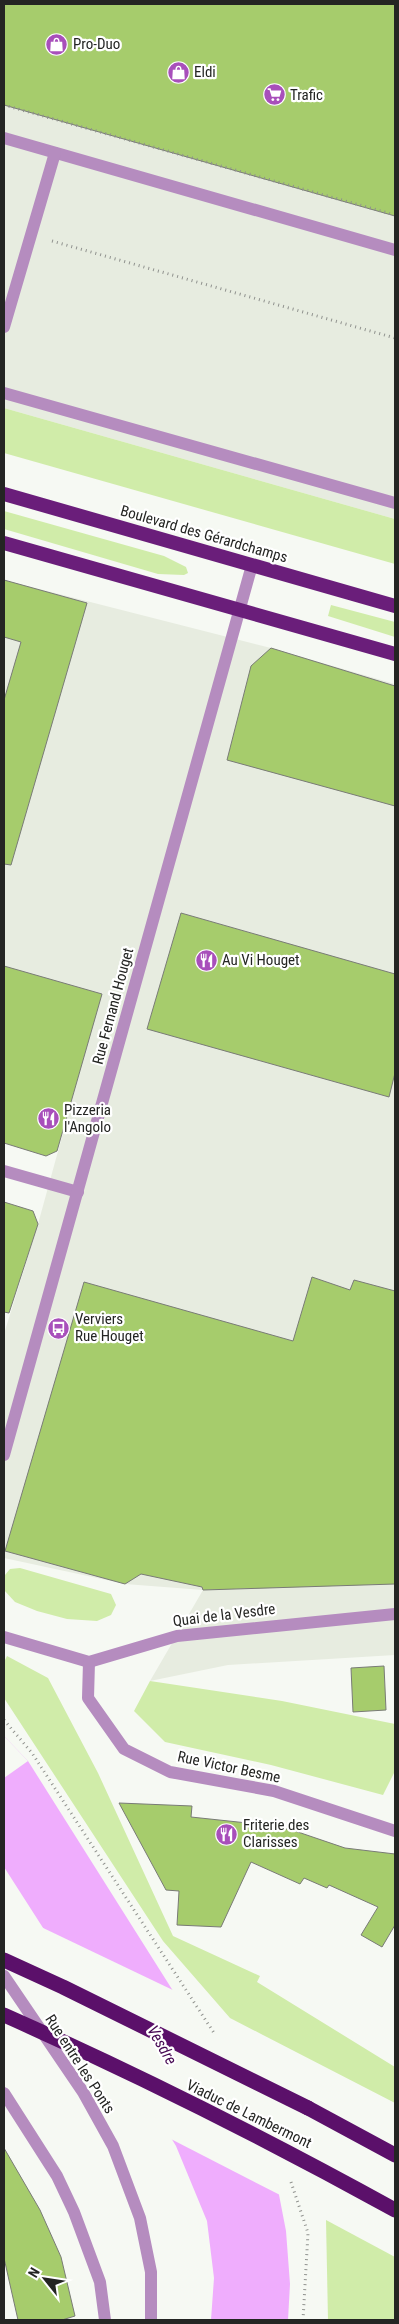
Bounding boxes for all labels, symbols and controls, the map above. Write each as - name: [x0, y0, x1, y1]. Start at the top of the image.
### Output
- shop icon: Pro-Duo: [45, 32, 69, 56]
- place label: Pro-Duo: [73, 35, 120, 53]
- shop icon: Eldi: [166, 60, 190, 84]
- place label: Eldi: [194, 63, 216, 81]
- supermarket icon: Trafic: [262, 83, 286, 107]
- place label: Trafic: [290, 86, 323, 104]
- street label: Boulevard des Gérardchamps: [118, 502, 290, 567]
- street label: Rue Fernand Houget: [89, 946, 137, 1066]
- restaurant icon: Au Vi Houget: [194, 948, 218, 972]
- place label: Au Vi Houget: [222, 951, 300, 969]
- place label: Pizzeria l'Angolo: [64, 1101, 111, 1136]
- restaurant icon: Pizzeria l'Angolo: [36, 1107, 60, 1131]
- place label: Verviers Rue Houget: [75, 1310, 144, 1345]
- bus stop icon: Verviers Rue Houget: [47, 1316, 71, 1340]
- street label: Quai de la Vesdre: [172, 1600, 276, 1630]
- street label: Rue Victor Besme: [176, 1747, 282, 1787]
- place label: Friterie des Clarisses: [243, 1816, 309, 1851]
- restaurant icon: Friterie des Clarisses: [215, 1822, 239, 1846]
- street label: Rue entre les Ponts: [41, 2011, 119, 2117]
- water label: Vesdre: [143, 2022, 181, 2068]
- street label: Viaduc de Lambermont: [183, 2076, 315, 2152]
- north arrow: [20, 2254, 70, 2304]
- text: N: [25, 2265, 43, 2280]

